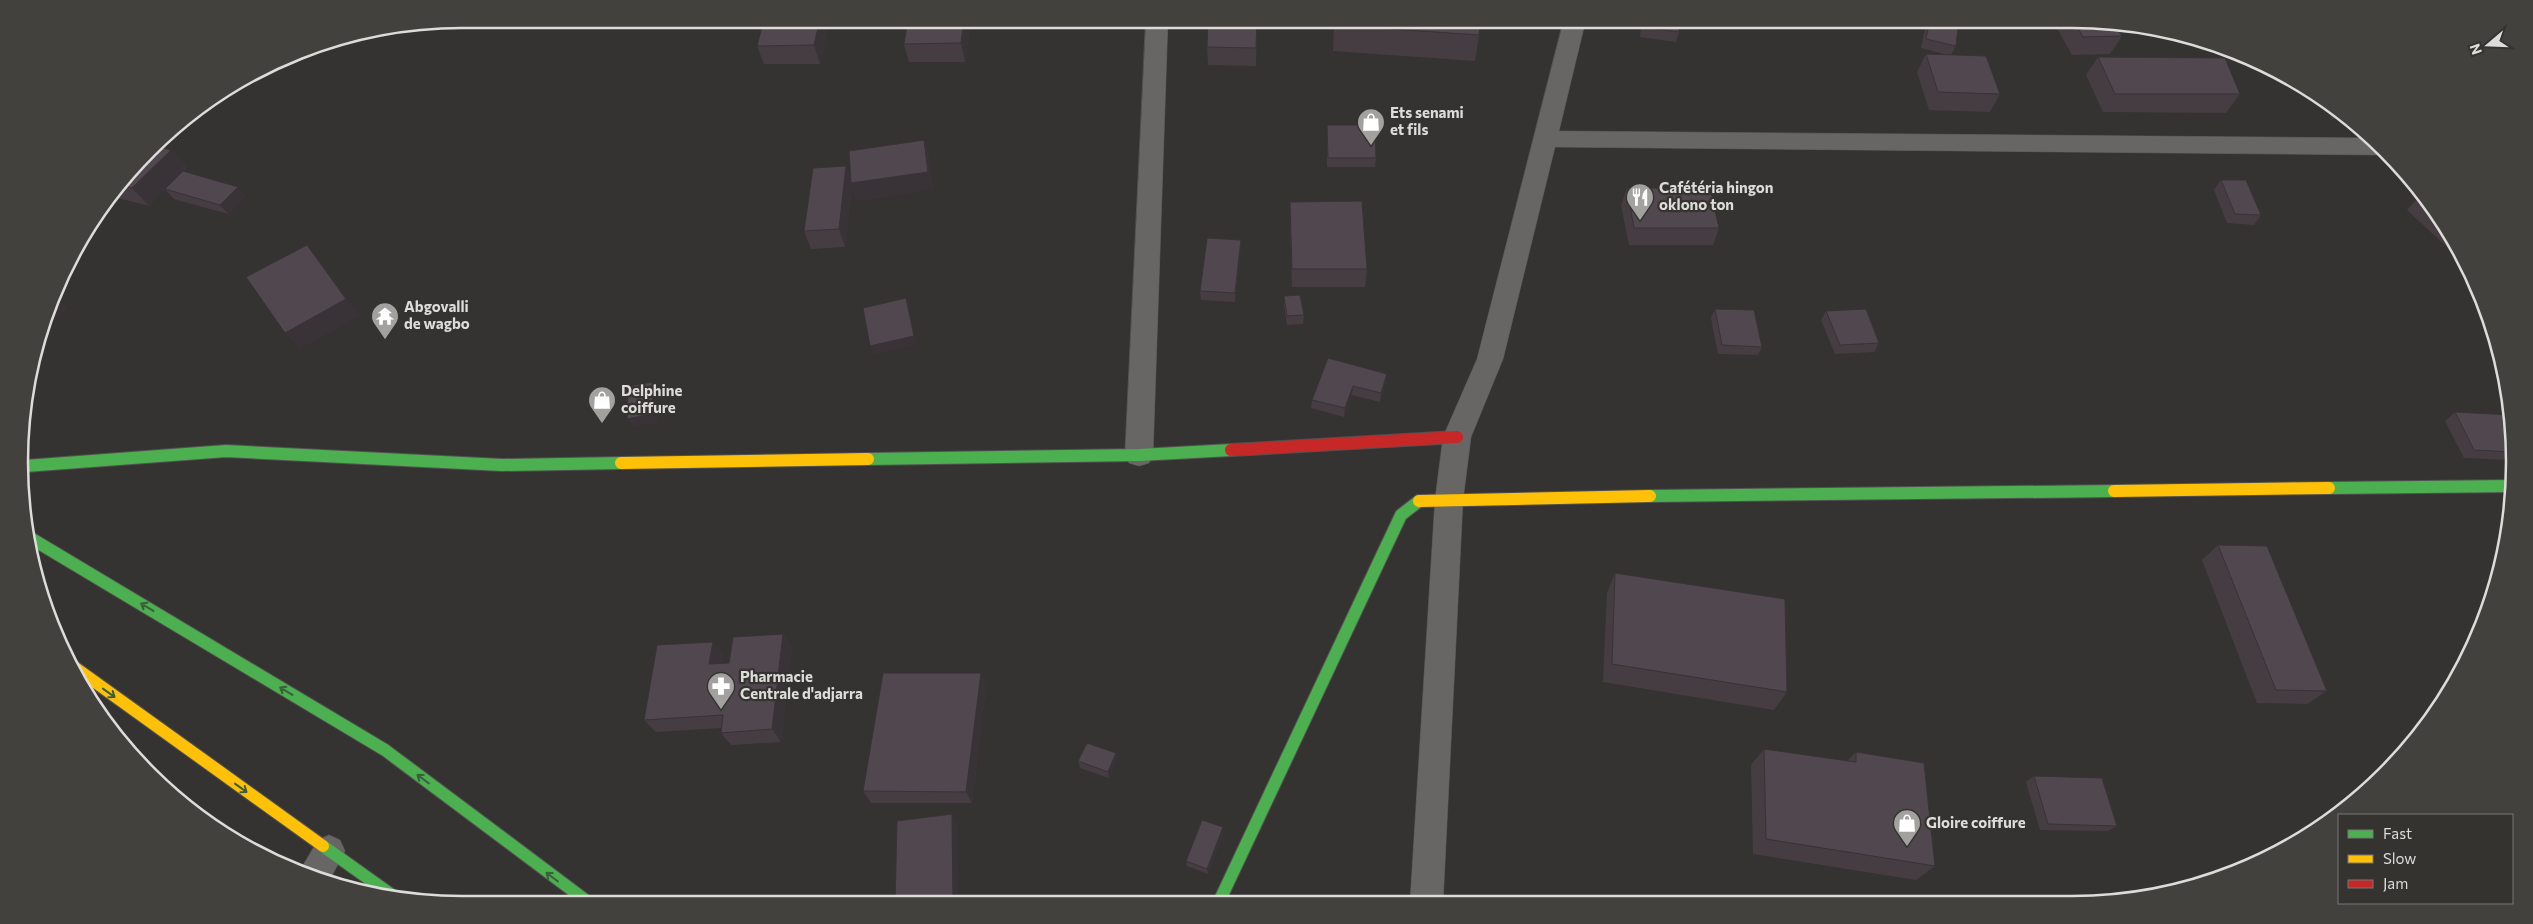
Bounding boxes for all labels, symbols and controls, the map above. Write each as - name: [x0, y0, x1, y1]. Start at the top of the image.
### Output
- north arrow: [2463, 20, 2513, 70]
- text: N: [2465, 42, 2485, 57]
- place label: Ets senami et fils: [1390, 103, 1464, 138]
- shop icon: Ets senami et fils: [1356, 107, 1386, 146]
- place label: Cafétéria hingon oklono ton: [1659, 178, 1773, 213]
- restaurant icon: Cafétéria hingon oklono ton: [1625, 182, 1655, 221]
- place label: Abgovalli de wagbo: [404, 297, 470, 332]
- temple icon: Abgovalli de wagbo: [370, 301, 400, 340]
- place label: Delphine coiffure: [621, 381, 682, 416]
- shop icon: Delphine coiffure: [587, 385, 617, 424]
- one-way arrow: [140, 602, 154, 612]
- place label: Pharmacie Centrale d'adjarra: [740, 667, 863, 702]
- pharmacy icon: Pharmacie Centrale d'adjarra: [706, 671, 736, 710]
- one-way arrow: [280, 685, 294, 695]
- one-way arrow: [102, 687, 115, 698]
- one-way arrow: [417, 773, 430, 784]
- one-way arrow: [234, 782, 247, 793]
- shop icon: Gloire coiffure: [1892, 808, 1922, 847]
- place label: Gloire coiffure: [1926, 813, 2026, 831]
- legend: [2338, 814, 2513, 904]
- text: Fast: [2383, 824, 2412, 842]
- text: Slow: [2383, 849, 2416, 867]
- one-way arrow: [545, 872, 559, 882]
- text: Jam: [2383, 874, 2408, 892]

